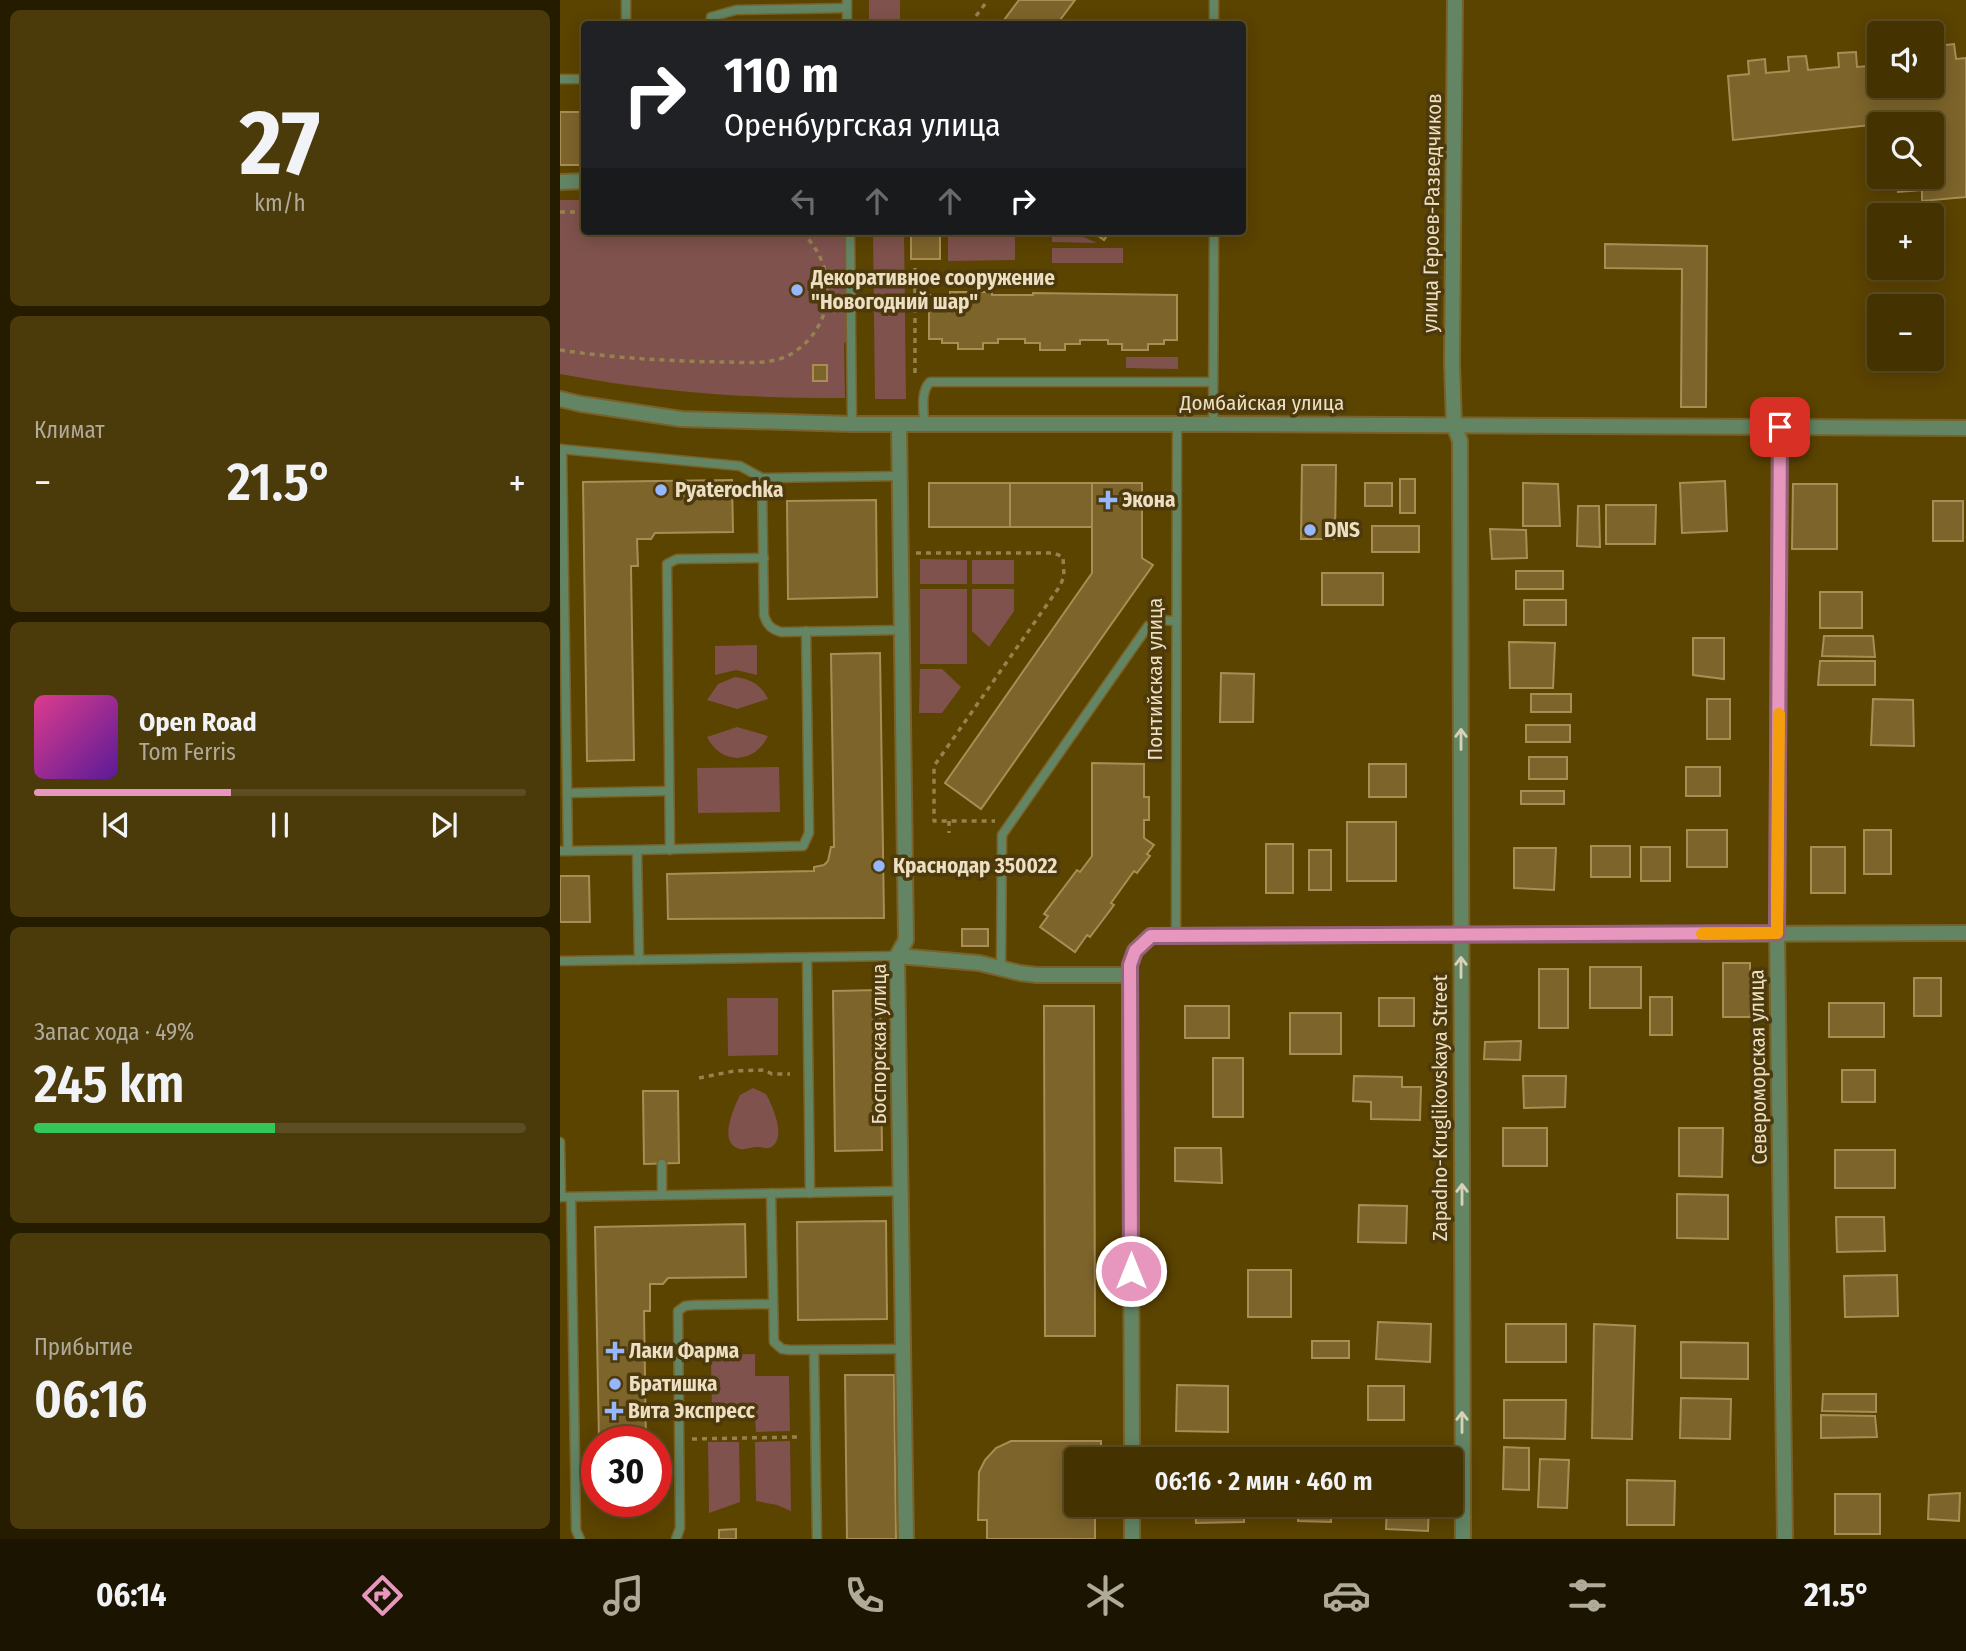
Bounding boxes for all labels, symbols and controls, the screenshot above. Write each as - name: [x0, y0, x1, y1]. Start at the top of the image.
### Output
- map controls: [1867, 21, 1944, 371]
- button: sound: [1867, 21, 1944, 98]
- text: 110 m: [724, 46, 839, 105]
- icon: right: [609, 49, 700, 140]
- text: 27: [240, 89, 320, 198]
- street label: улица Героев-Разведчиков: [1417, 93, 1447, 333]
- text: Оренбургская улица: [724, 106, 1001, 144]
- button: search: [1867, 112, 1944, 189]
- icon: left: [785, 182, 823, 220]
- icon: ahead: [858, 182, 896, 220]
- icon: ahead: [931, 182, 969, 220]
- icon: right: [1004, 182, 1042, 220]
- text: km/h: [254, 189, 306, 217]
- button: +: [1867, 203, 1944, 280]
- place label: Декоративное сооружение "Новогодний шар": [810, 265, 1055, 315]
- marker: Декоративное сооружение "Новогодний шар": [789, 282, 805, 298]
- button: −: [1867, 294, 1944, 371]
- street label: Домбайская улица: [1179, 390, 1344, 416]
- pin: [1750, 397, 1810, 457]
- icon: arrive: [1761, 408, 1799, 446]
- text: Климат: [34, 416, 105, 444]
- text: 21.5°: [227, 451, 333, 514]
- text: −: [34, 460, 51, 506]
- text: +: [509, 460, 526, 506]
- place label: Pyaterochka: [675, 477, 783, 503]
- marker: Pyaterochka: [653, 482, 669, 498]
- place label: Экона: [1122, 487, 1175, 513]
- marker: Экона: [1100, 492, 1116, 508]
- place label: DNS: [1324, 517, 1360, 543]
- marker: DNS: [1302, 522, 1318, 538]
- street label: Понтийская улица: [1142, 598, 1168, 760]
- text: Open Road: [139, 707, 257, 738]
- one-way arrow: [1454, 728, 1468, 751]
- text: Tom Ferris: [139, 738, 236, 766]
- icon: previous: [97, 806, 135, 844]
- icon: pause: [261, 806, 299, 844]
- icon: next: [425, 806, 463, 844]
- place label: Краснодар 350022: [893, 853, 1058, 879]
- marker: Краснодар 350022: [871, 858, 887, 874]
- one-way arrow: [1454, 956, 1468, 979]
- street label: Боспорская улица: [866, 963, 892, 1125]
- street label: Североморская улица: [1743, 969, 1773, 1165]
- street label: Zapadno-Kruglikovskaya Street: [1427, 975, 1453, 1241]
- text: Запас хода · 49%: [34, 1018, 194, 1046]
- text: 245 km: [34, 1053, 185, 1116]
- one-way arrow: [1455, 1183, 1469, 1206]
- position arrow: [1094, 1234, 1168, 1308]
- text: Прибытие: [34, 1333, 133, 1361]
- place label: Лаки Фарма: [629, 1338, 739, 1364]
- marker: Лаки Фарма: [607, 1343, 623, 1359]
- text: 06:16: [34, 1368, 147, 1431]
- place label: Братишка: [629, 1371, 717, 1397]
- marker: Братишка: [607, 1376, 623, 1392]
- place label: Вита Экспресс: [628, 1398, 756, 1424]
- marker: Вита Экспресс: [606, 1403, 622, 1419]
- one-way arrow: [1455, 1411, 1469, 1434]
- speed limit sign: 30: [581, 1426, 672, 1517]
- text: 06:16 · 2 мин · 460 m: [1154, 1466, 1373, 1497]
- icon: directions: [358, 1571, 407, 1620]
- icon: music: [599, 1571, 648, 1620]
- icon: phone: [840, 1571, 889, 1620]
- icon: climate: [1081, 1571, 1130, 1620]
- icon: car: [1322, 1571, 1371, 1620]
- icon: filters: [1563, 1571, 1612, 1620]
- text: 06:14: [96, 1576, 166, 1614]
- text: 21.5°: [1804, 1576, 1870, 1614]

